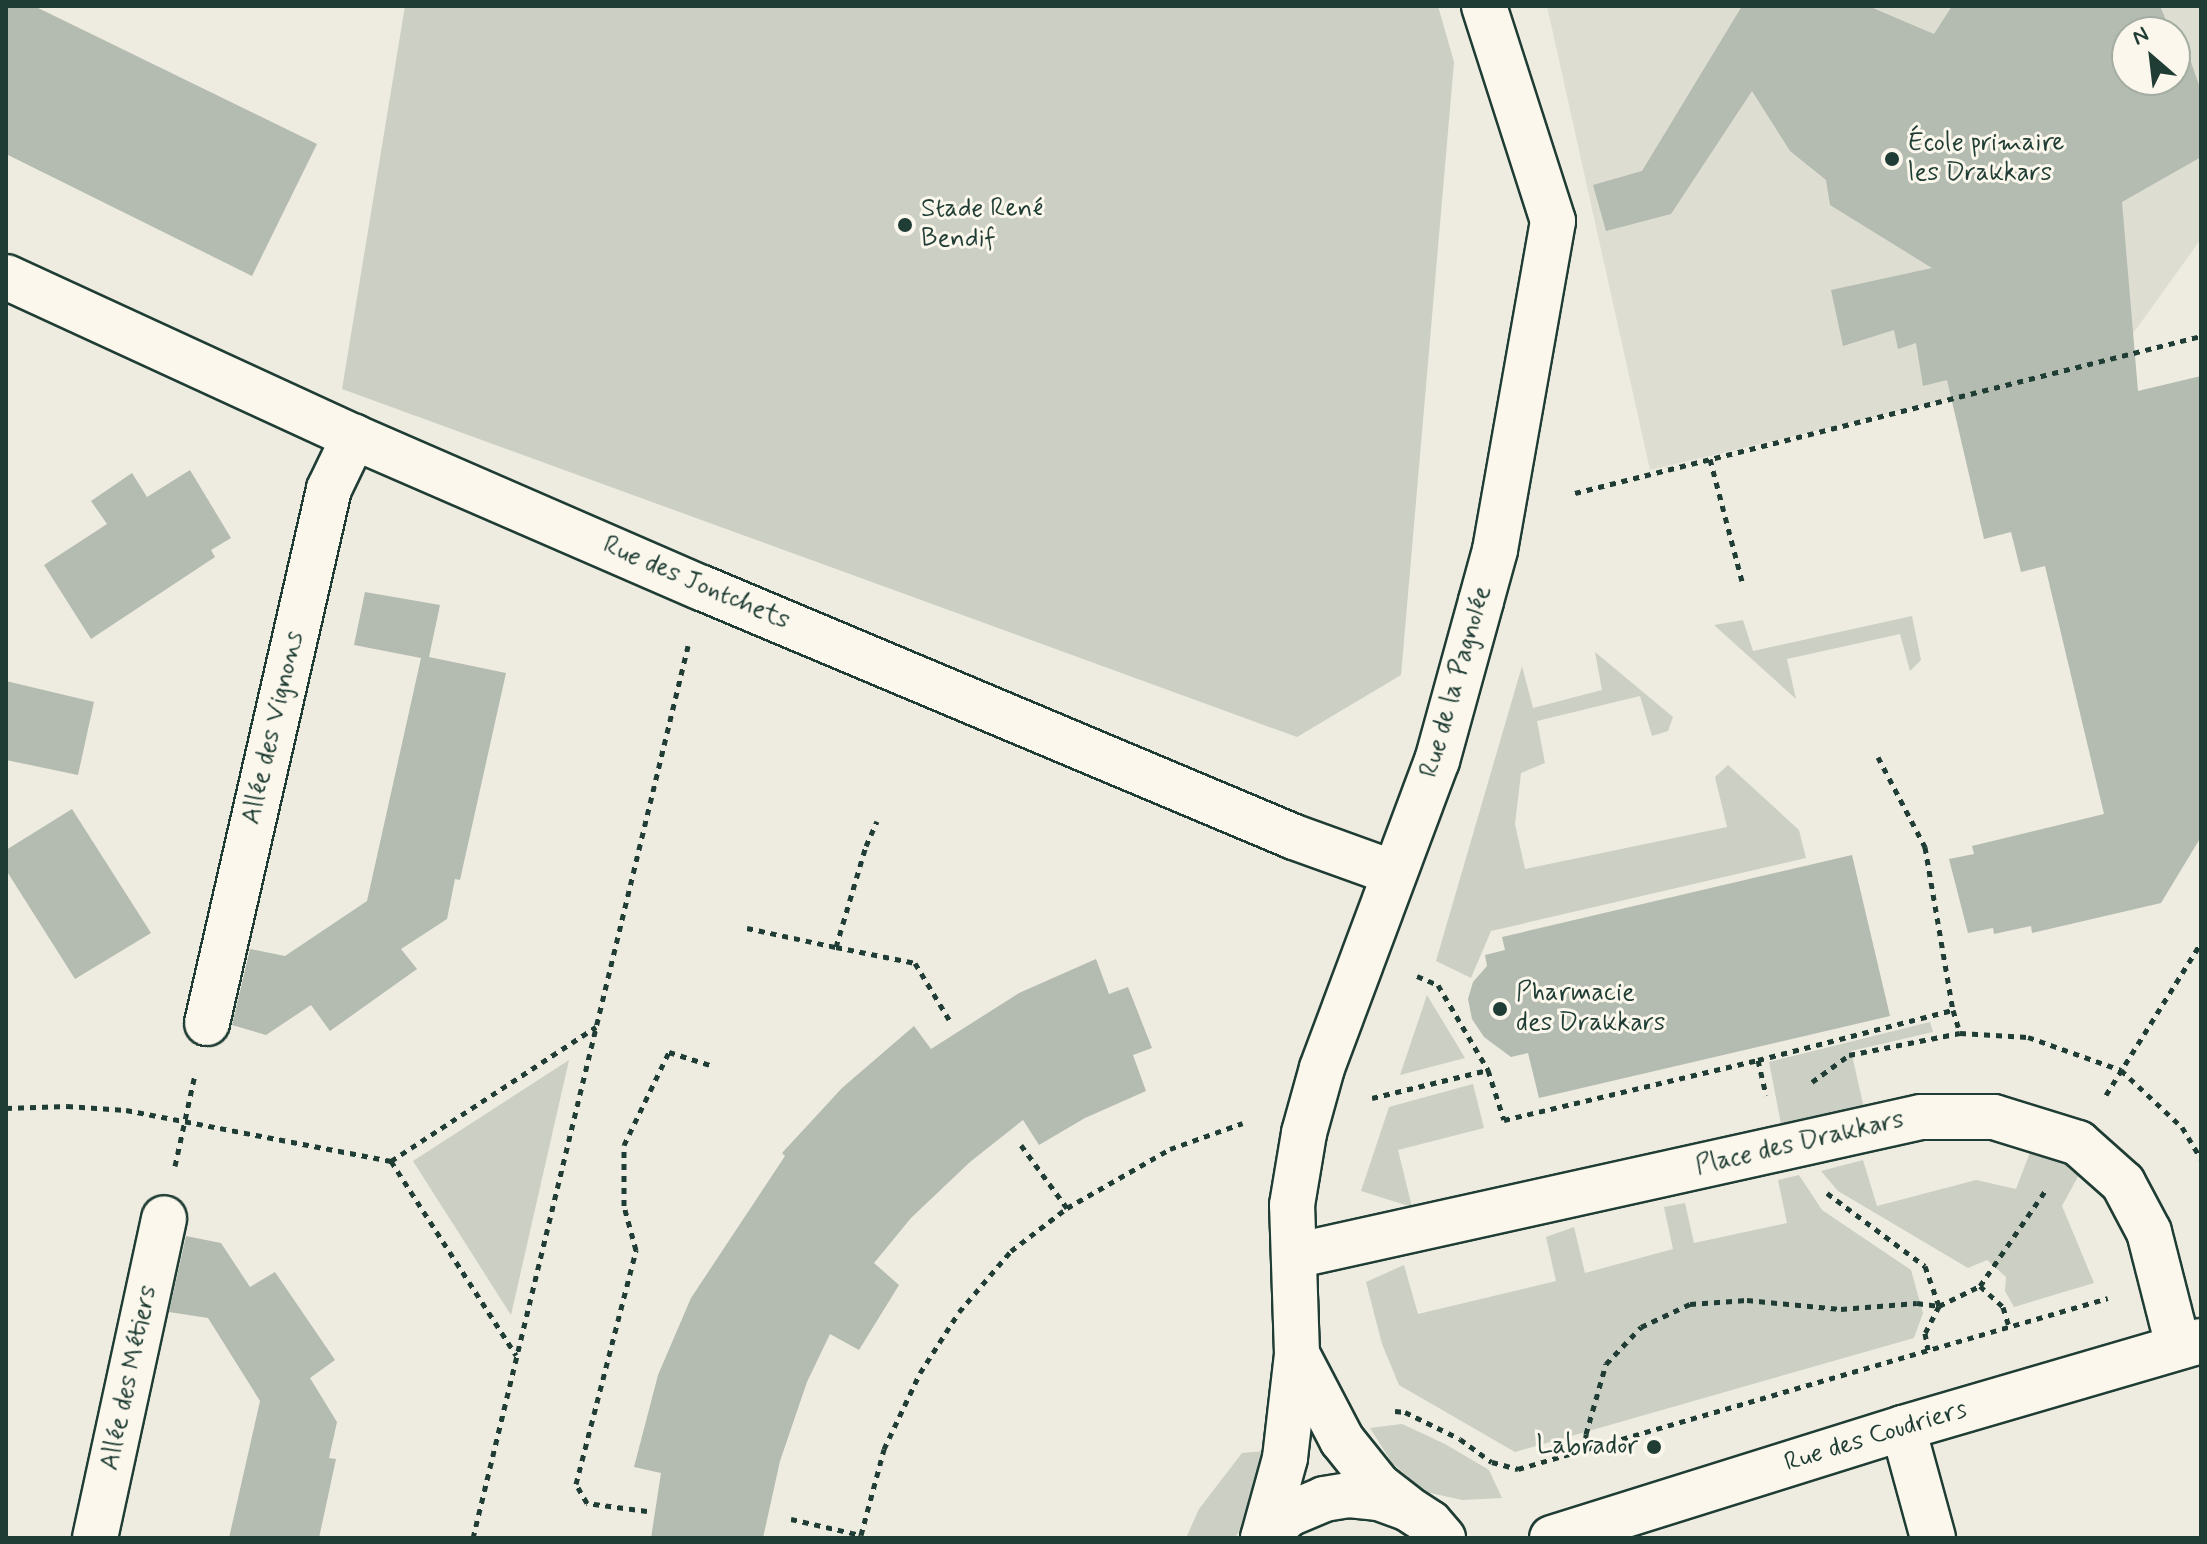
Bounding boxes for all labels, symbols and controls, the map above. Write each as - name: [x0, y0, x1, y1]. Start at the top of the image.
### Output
- north arrow: [2111, 16, 2191, 96]
- text: N: [2128, 21, 2154, 52]
- place label: École primaire les Drakkars: [1908, 128, 2068, 190]
- marker: École primaire les Drakkars: [1883, 150, 1901, 168]
- place label: Stade René Bendif: [921, 194, 1044, 256]
- marker: Stade René Bendif: [896, 216, 914, 234]
- street label: Rue des Jontchets: [596, 530, 796, 638]
- street label: Rue de la Pagnolée: [1414, 579, 1500, 785]
- street label: Allée des Vignons: [237, 630, 311, 826]
- place label: Pharmacie des Drakkars: [1516, 978, 1661, 1040]
- marker: Pharmacie des Drakkars: [1491, 1000, 1509, 1018]
- street label: Place des Drakkars: [1694, 1105, 1906, 1183]
- street label: Allée des Métiers: [95, 1281, 165, 1475]
- street label: Rue des Coudriers: [1779, 1394, 1973, 1480]
- place label: Labrador: [1536, 1431, 1638, 1463]
- marker: Labrador: [1645, 1438, 1663, 1456]

